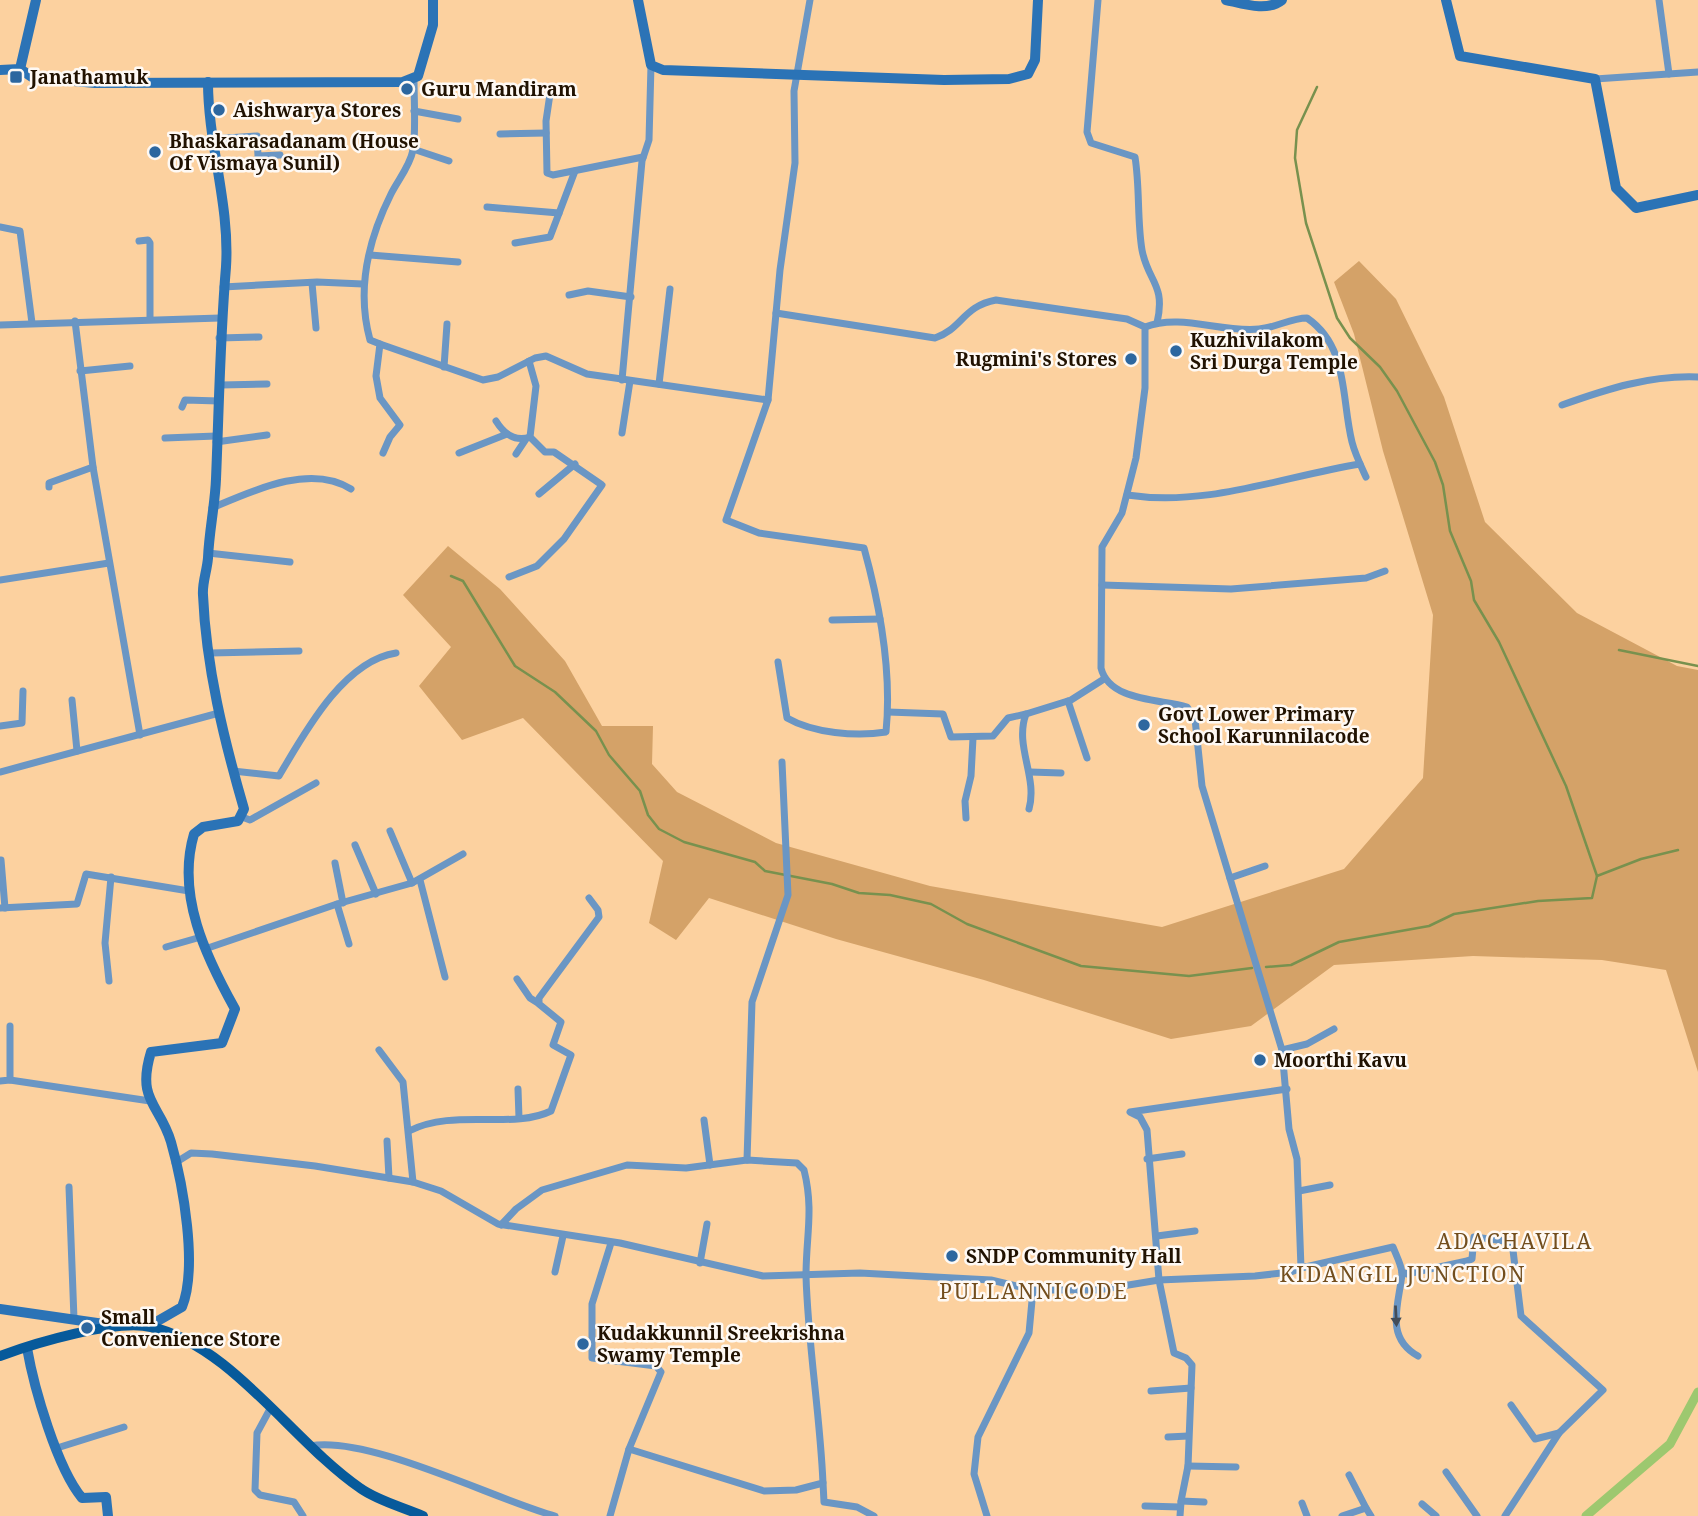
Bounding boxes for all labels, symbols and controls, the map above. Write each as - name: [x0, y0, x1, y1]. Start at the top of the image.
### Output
- place label: Janathamuk: [29, 64, 149, 90]
- marker: Janathamuk: [8, 69, 24, 85]
- place label: Guru Mandiram: [421, 76, 577, 102]
- marker: Guru Mandiram: [399, 81, 415, 97]
- place label: Aishwarya Stores: [233, 97, 401, 123]
- marker: Aishwarya Stores: [211, 102, 227, 118]
- place label: Bhaskarasadanam (House Of Vismaya Sunil): [169, 128, 419, 176]
- marker: Bhaskarasadanam (House Of Vismaya Sunil): [147, 144, 163, 160]
- place label: Kuzhivilakom Sri Durga Temple: [1190, 327, 1358, 375]
- marker: Kuzhivilakom Sri Durga Temple: [1168, 343, 1184, 359]
- place label: Rugmini's Stores: [955, 346, 1117, 372]
- marker: Rugmini's Stores: [1123, 351, 1139, 367]
- place label: Govt Lower Primary School Karunnilacode: [1158, 701, 1370, 749]
- marker: Govt Lower Primary School Karunnilacode: [1136, 717, 1152, 733]
- place label: Moorthi Kavu: [1274, 1047, 1407, 1073]
- marker: Moorthi Kavu: [1252, 1052, 1268, 1068]
- district label: ADACHAVILA: [1437, 1227, 1593, 1255]
- place label: SNDP Community Hall: [966, 1243, 1182, 1269]
- marker: SNDP Community Hall: [944, 1248, 960, 1264]
- district label: KIDANGIL JUNCTION: [1280, 1260, 1526, 1288]
- district label: PULLANNICODE: [939, 1277, 1129, 1305]
- place label: Small Convenience Store: [101, 1304, 280, 1352]
- one-way arrow: [1391, 1305, 1402, 1327]
- marker: Small Convenience Store: [79, 1320, 95, 1336]
- place label: Kudakkunnil Sreekrishna Swamy Temple: [597, 1320, 845, 1368]
- marker: Kudakkunnil Sreekrishna Swamy Temple: [575, 1336, 591, 1352]

